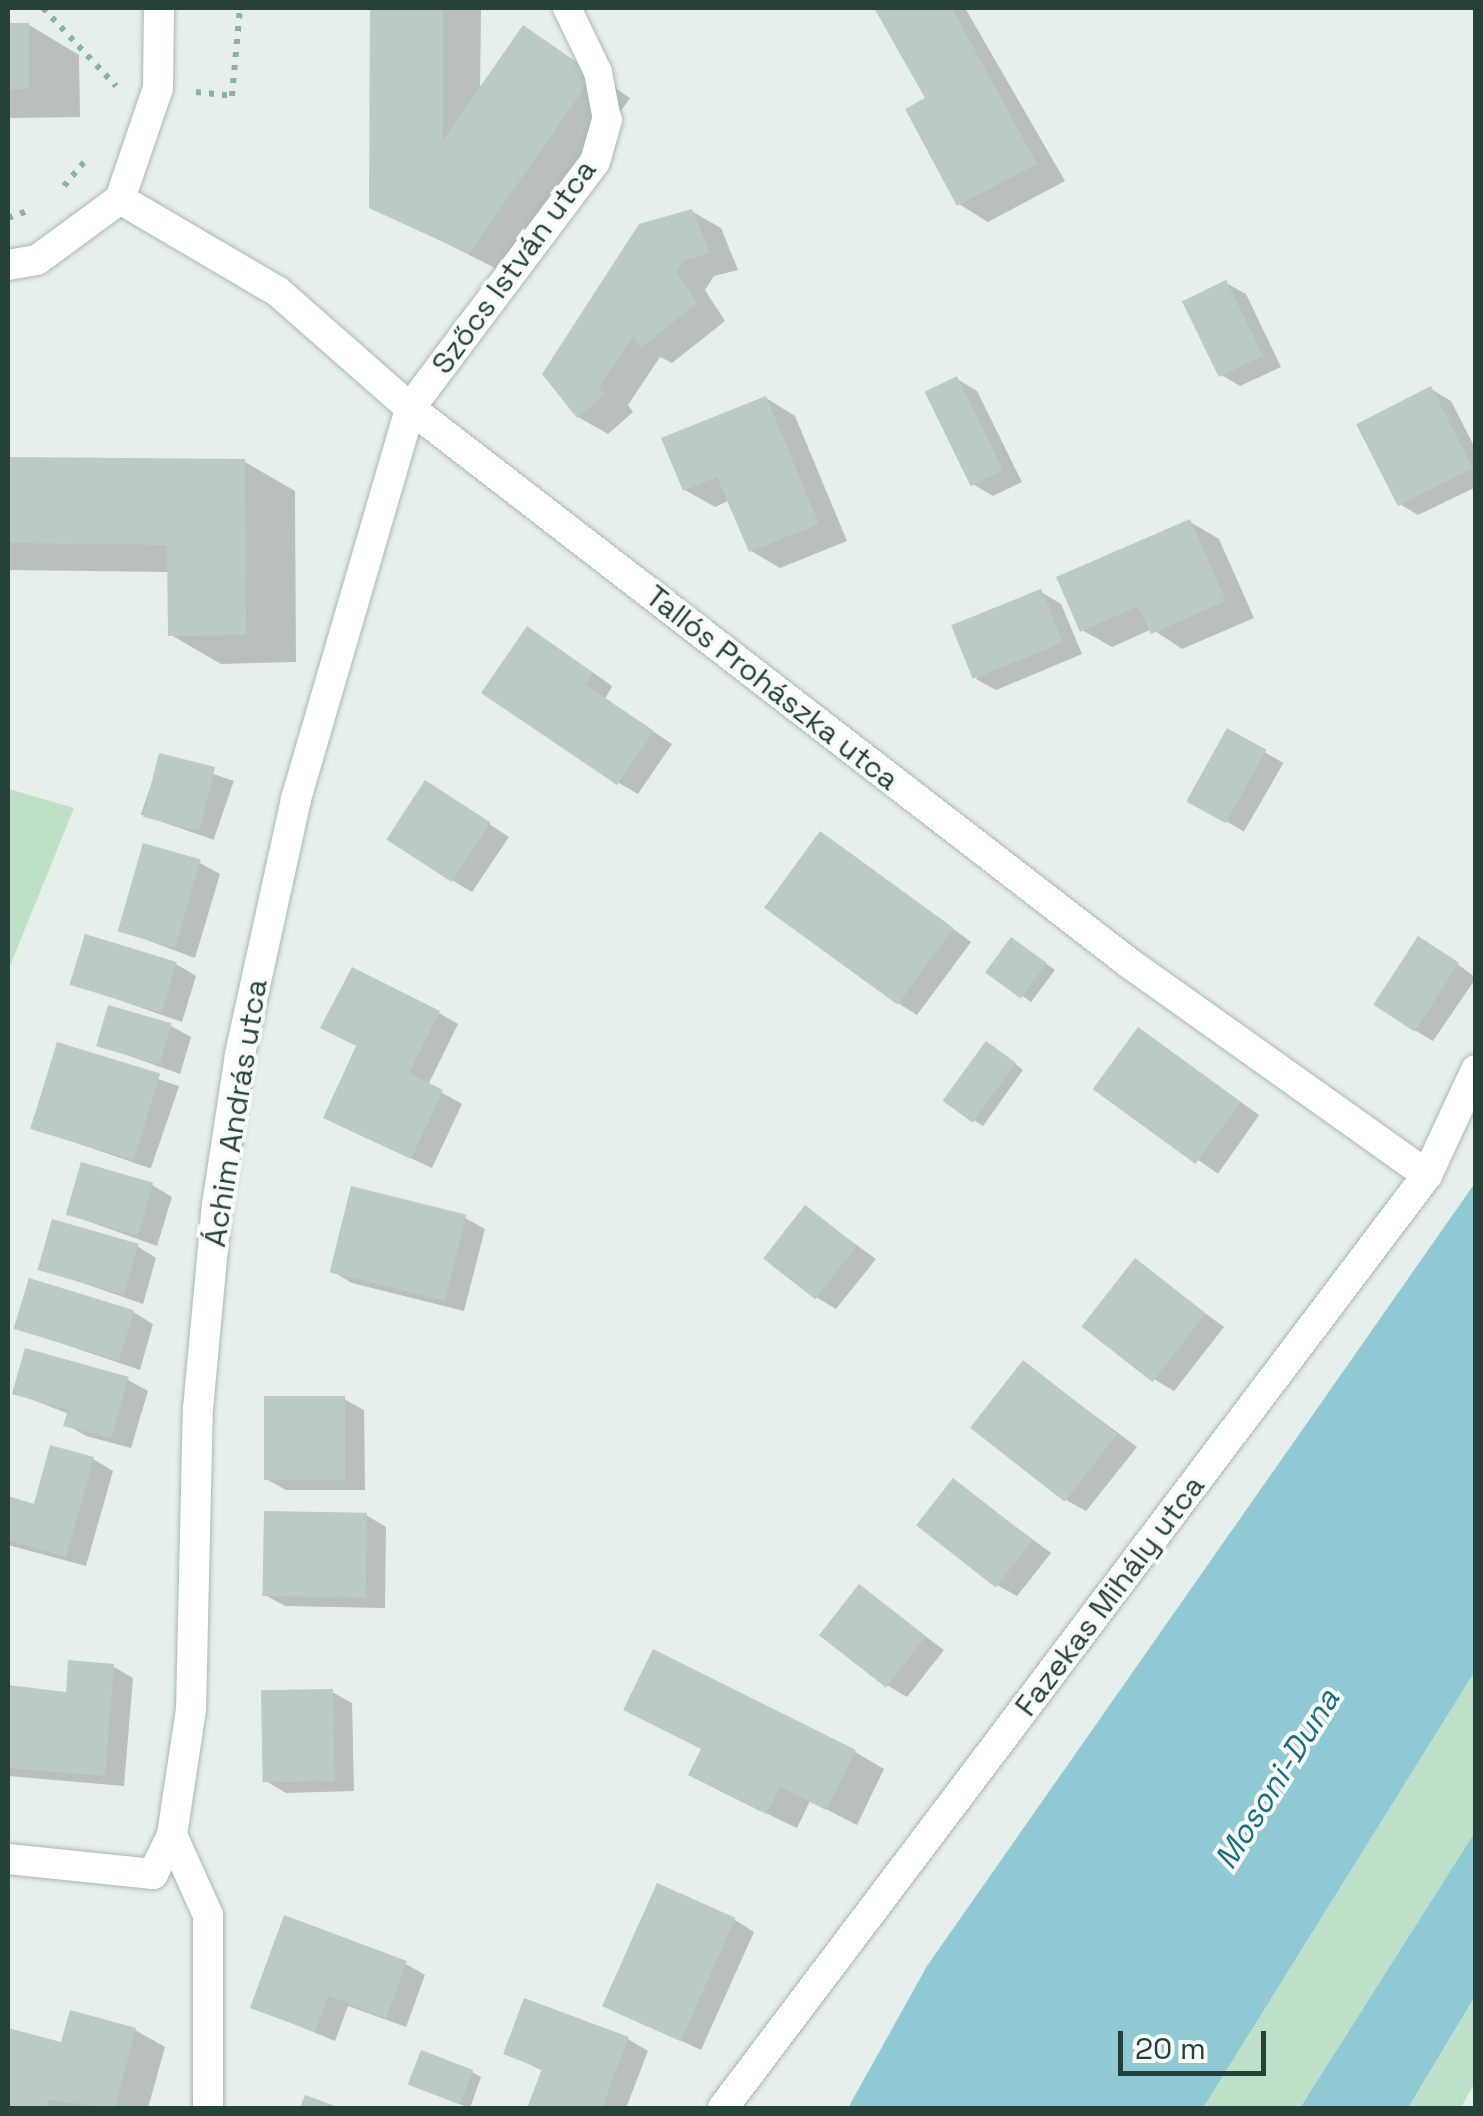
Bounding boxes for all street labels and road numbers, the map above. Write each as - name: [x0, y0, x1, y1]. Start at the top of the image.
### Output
- street label: Szőcs István utca: [424, 153, 604, 381]
- street label: Tallós Prohászka utca: [638, 578, 906, 798]
- street label: Áchim András utca: [197, 976, 275, 1250]
- street label: Fazekas Mihály utca: [1008, 1469, 1212, 1723]

